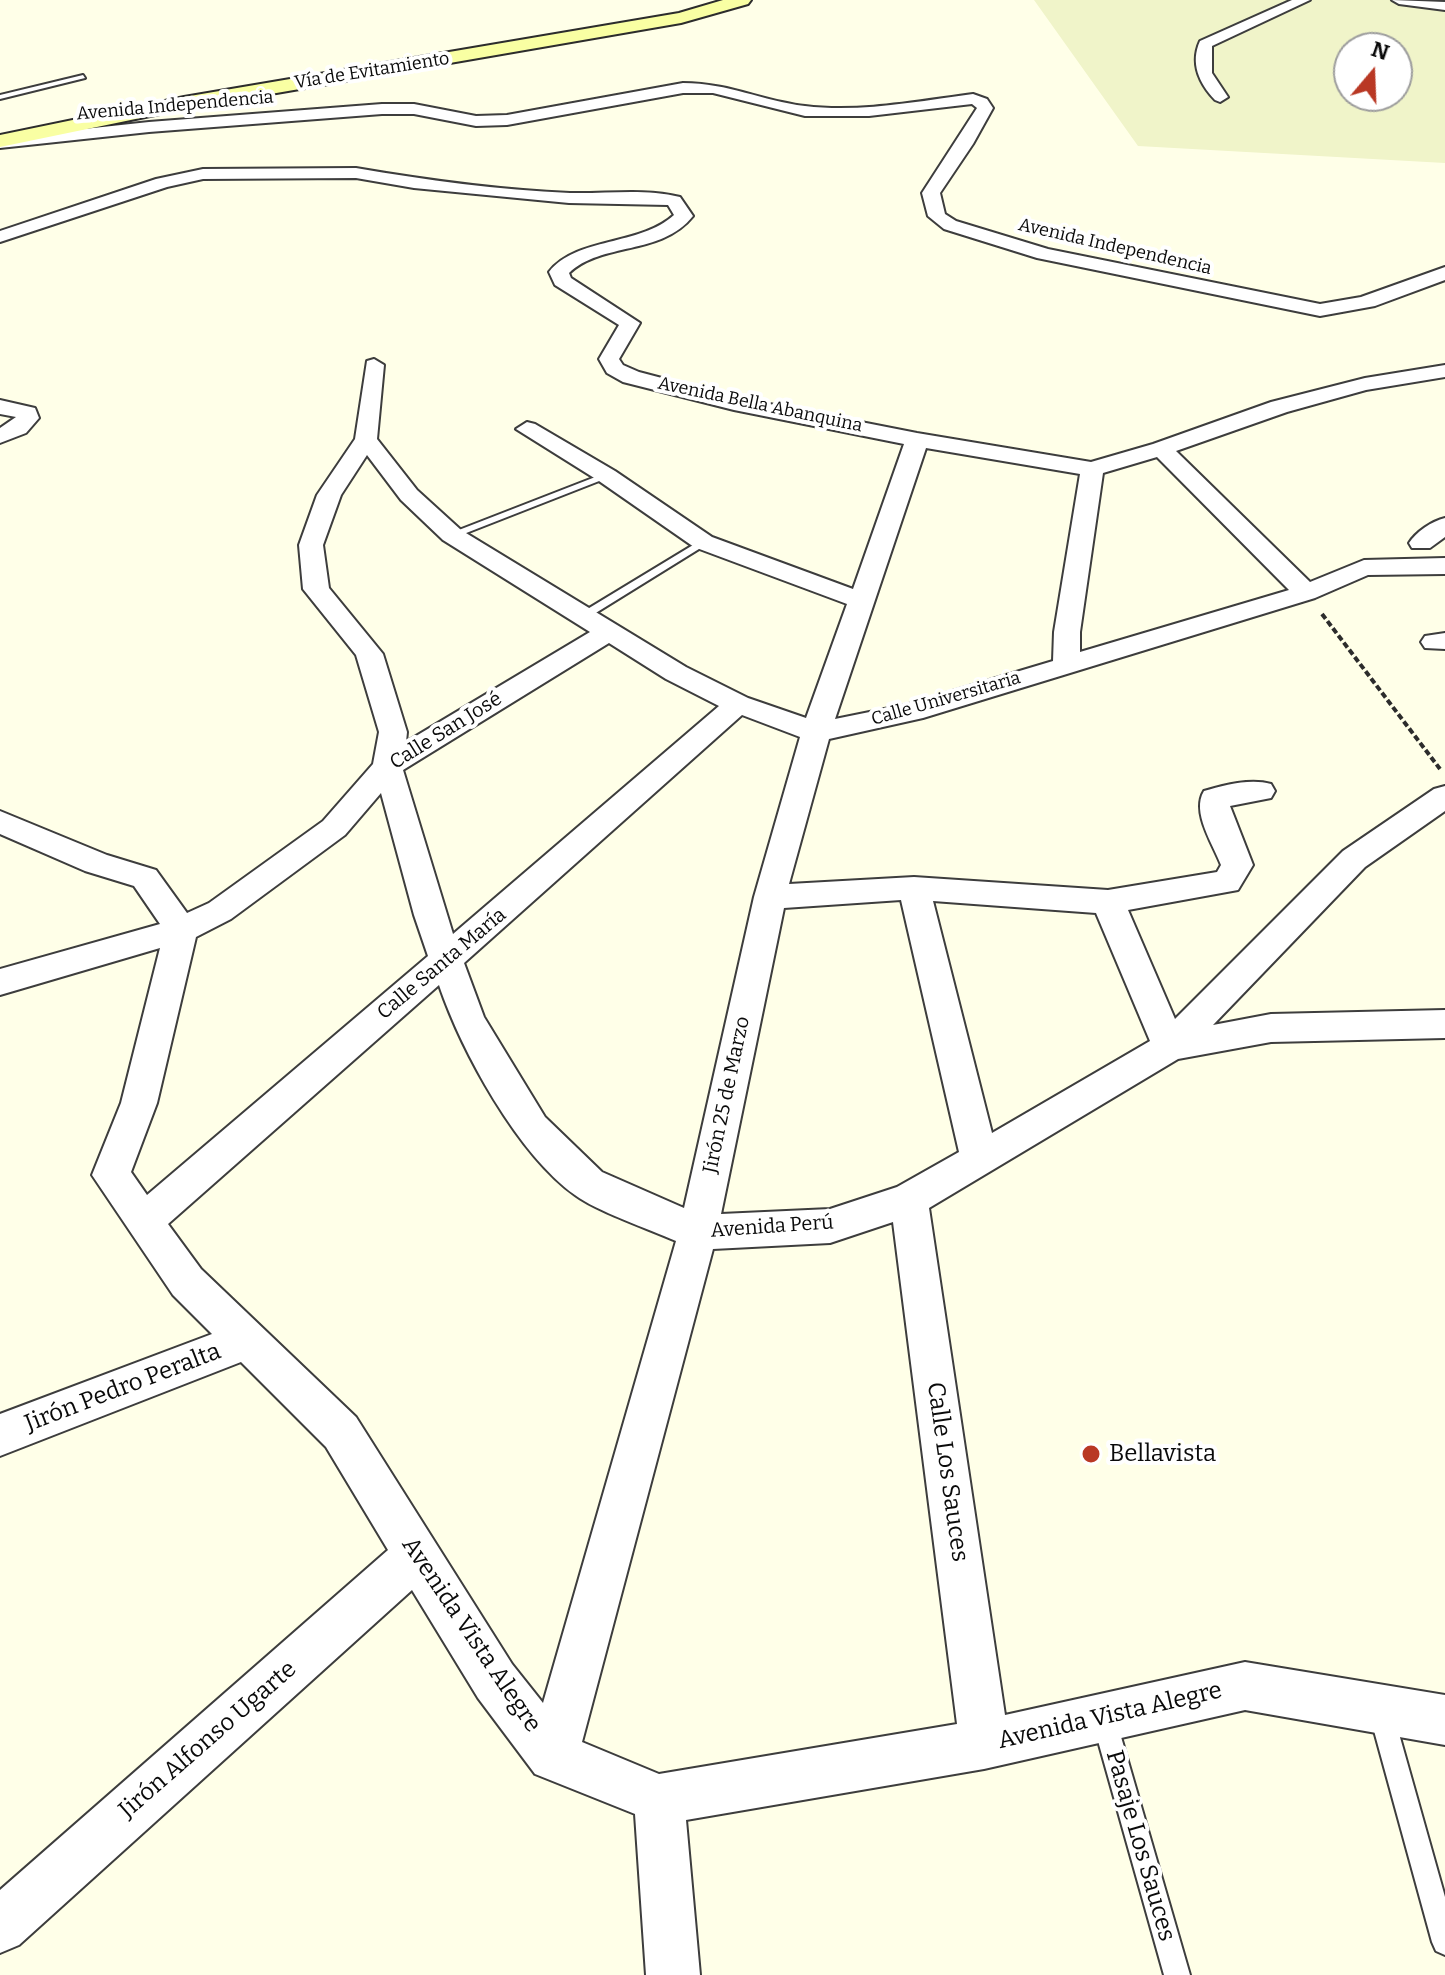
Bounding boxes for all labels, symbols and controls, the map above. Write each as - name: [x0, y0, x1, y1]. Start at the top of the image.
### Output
- north arrow: [1333, 32, 1413, 112]
- text: N: [1368, 35, 1393, 66]
- street label: Vía de Evitamiento: [293, 48, 451, 94]
- street label: Avenida Independencia: [76, 87, 274, 125]
- street label: Avenida Independencia: [1016, 214, 1214, 280]
- street label: Avenida Bella Abanquina: [656, 373, 864, 437]
- street label: Calle Universitaria: [869, 667, 1023, 731]
- street label: Calle San José: [386, 687, 506, 775]
- street label: Calle Santa María: [373, 903, 511, 1025]
- street label: Jirón 25 de Marzo: [699, 1014, 755, 1176]
- street label: Avenida Perú: [710, 1211, 834, 1243]
- street label: Jirón Pedro Peralta: [21, 1337, 225, 1439]
- street label: Calle Los Sauces: [920, 1380, 974, 1564]
- place label: Bellavista: [1109, 1440, 1216, 1468]
- marker: Bellavista: [1080, 1443, 1102, 1465]
- street label: Avenida Vista Alegre: [395, 1532, 547, 1738]
- street label: Jirón Alfonso Ugarte: [113, 1655, 303, 1825]
- street label: Avenida Vista Alegre: [995, 1676, 1225, 1756]
- street label: Pasaje Los Sauces: [1099, 1747, 1181, 1945]

